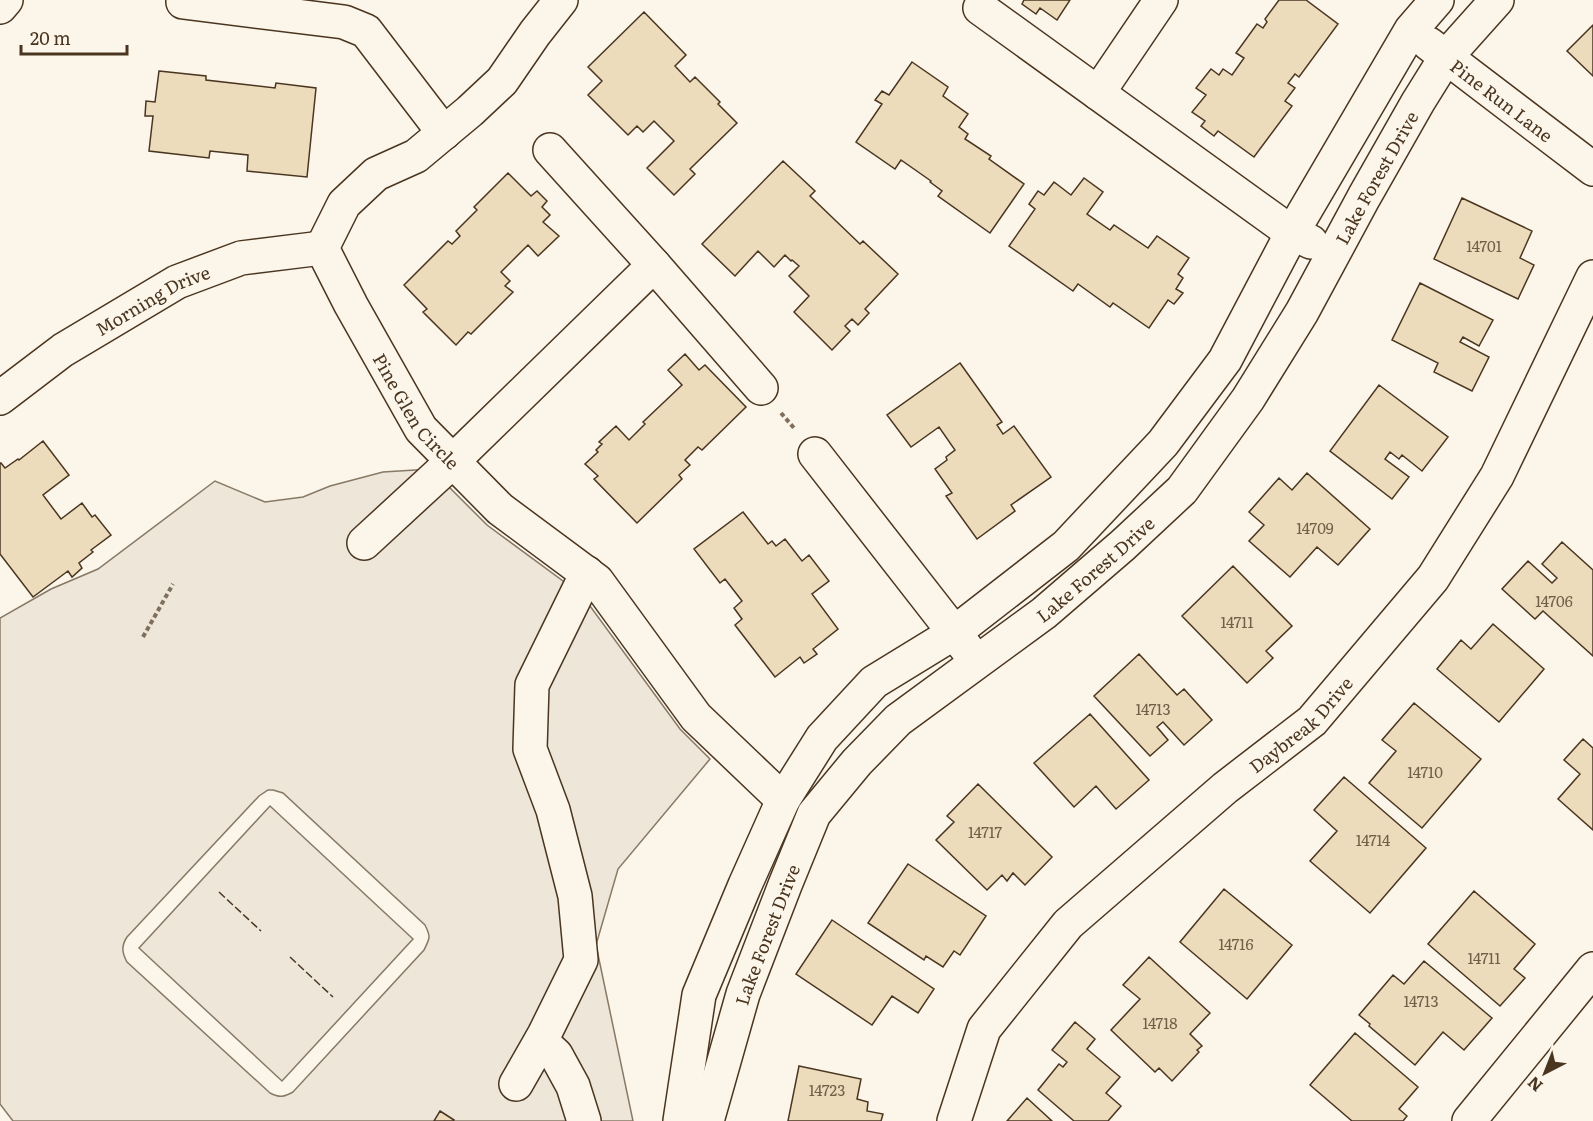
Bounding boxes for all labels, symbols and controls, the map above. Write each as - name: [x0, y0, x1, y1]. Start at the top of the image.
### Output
- scale bar: [21, 18, 128, 56]
- text: 20 m: [30, 24, 71, 51]
- street label: Pine Run Lane: [1445, 52, 1559, 148]
- street label: Lake Forest Drive: [1328, 105, 1424, 249]
- house number: 14701: [1466, 234, 1502, 257]
- street label: Morning Drive: [90, 258, 213, 342]
- street label: Pine Glen Circle: [367, 348, 466, 475]
- street label: Lake Forest Drive: [1030, 509, 1160, 628]
- house number: 14709: [1296, 516, 1334, 539]
- house number: 14706: [1535, 589, 1573, 612]
- house number: 14711: [1220, 610, 1254, 633]
- street label: Daybreak Drive: [1243, 670, 1358, 779]
- house number: 14713: [1135, 697, 1171, 720]
- house number: 14710: [1407, 760, 1443, 783]
- house number: 14717: [968, 820, 1002, 843]
- house number: 14714: [1356, 828, 1390, 851]
- street label: Lake Forest Drive: [727, 860, 806, 1008]
- house number: 14716: [1218, 932, 1254, 955]
- house number: 14711: [1467, 946, 1501, 969]
- house number: 14713: [1403, 989, 1439, 1012]
- house number: 14718: [1142, 1011, 1178, 1034]
- north arrow: [1515, 1043, 1575, 1103]
- text: N: [1521, 1071, 1547, 1098]
- house number: 14723: [809, 1078, 845, 1101]

